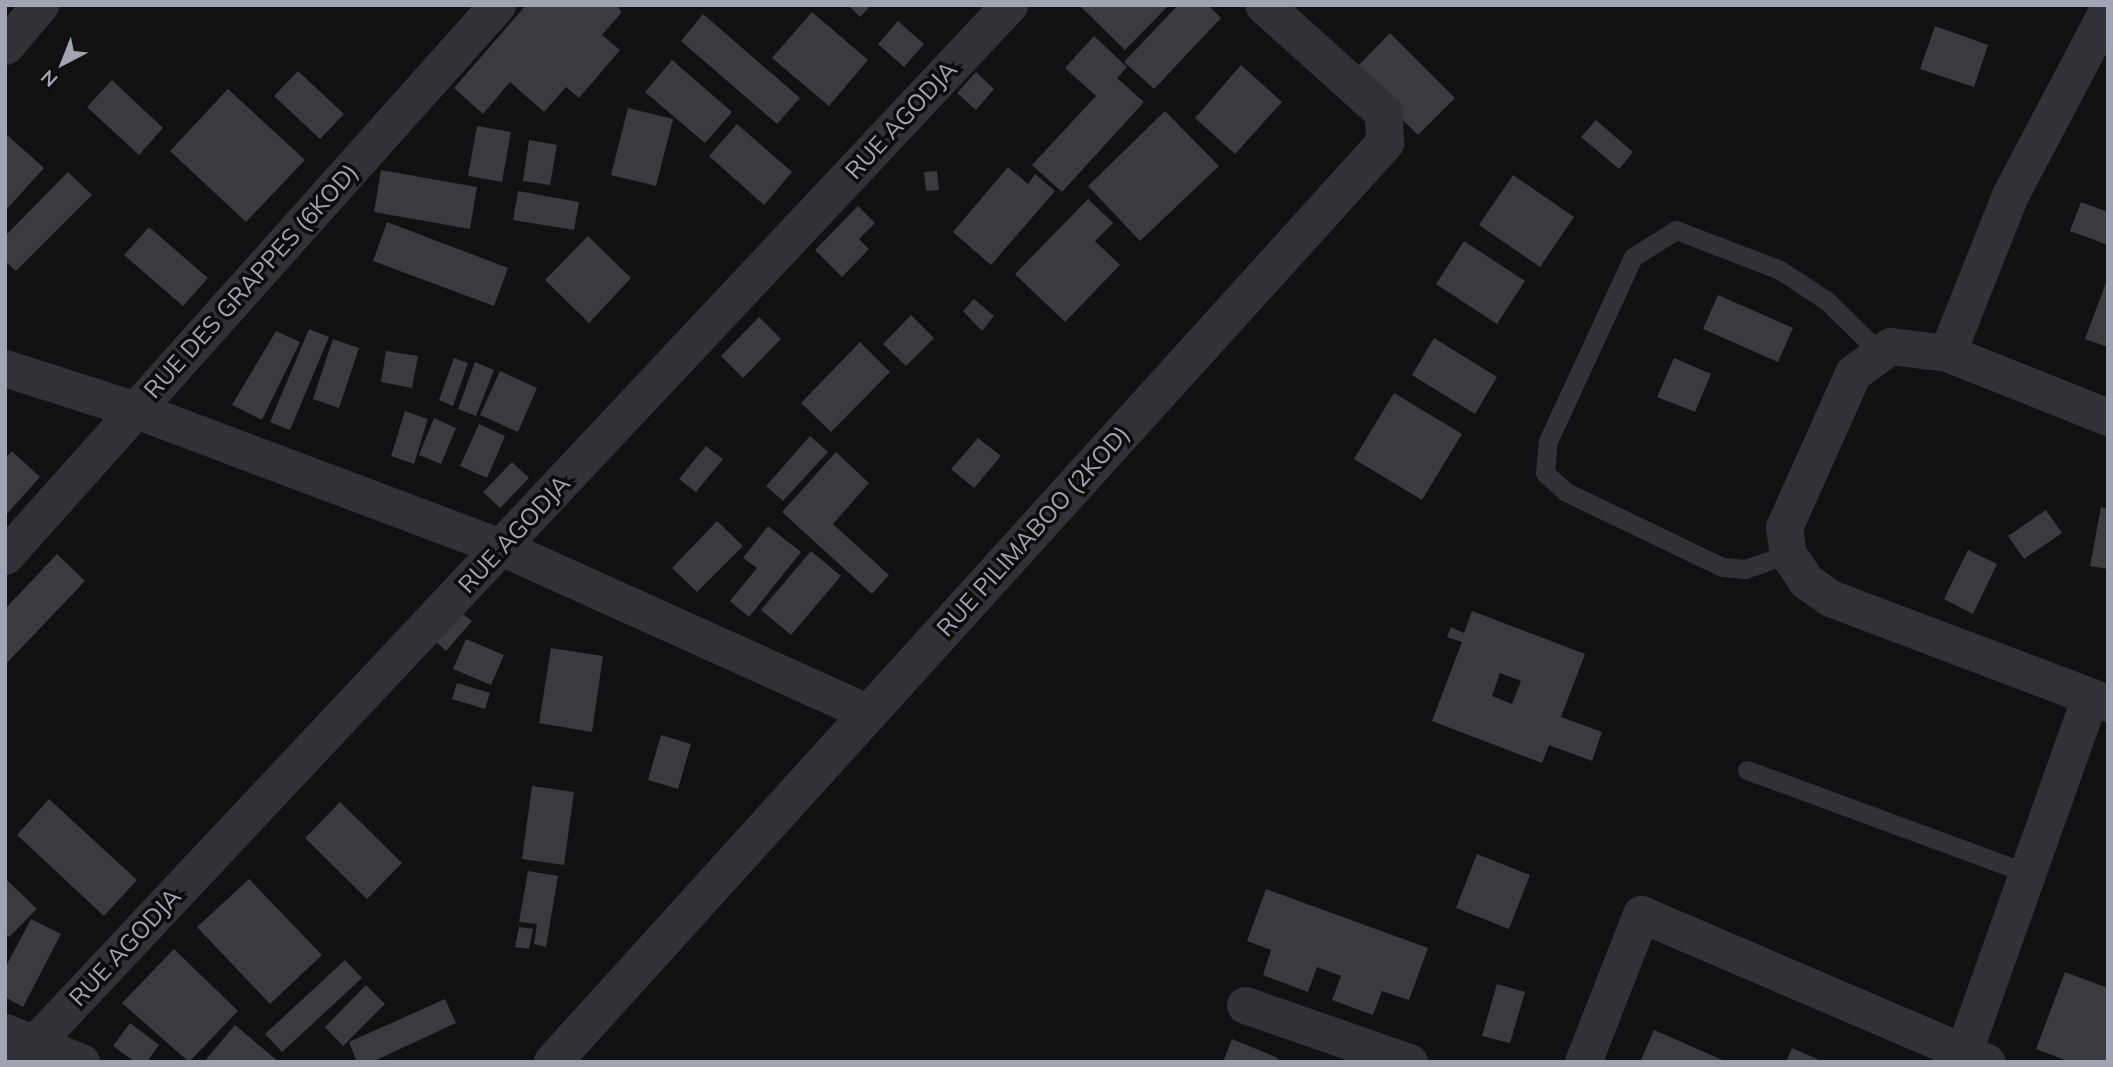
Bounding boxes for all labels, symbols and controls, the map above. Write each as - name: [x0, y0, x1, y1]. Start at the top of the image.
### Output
- north arrow: [28, 28, 98, 98]
- street label: RUE AGODJA: [839, 55, 963, 185]
- text: N: [36, 65, 62, 92]
- street label: RUE DES GRAPPES (6KOD): [138, 158, 364, 404]
- street label: RUE PILIMABOO (2KOD): [931, 420, 1135, 642]
- street label: RUE AGODJA: [452, 469, 576, 599]
- street label: RUE AGODJA: [63, 882, 187, 1012]

